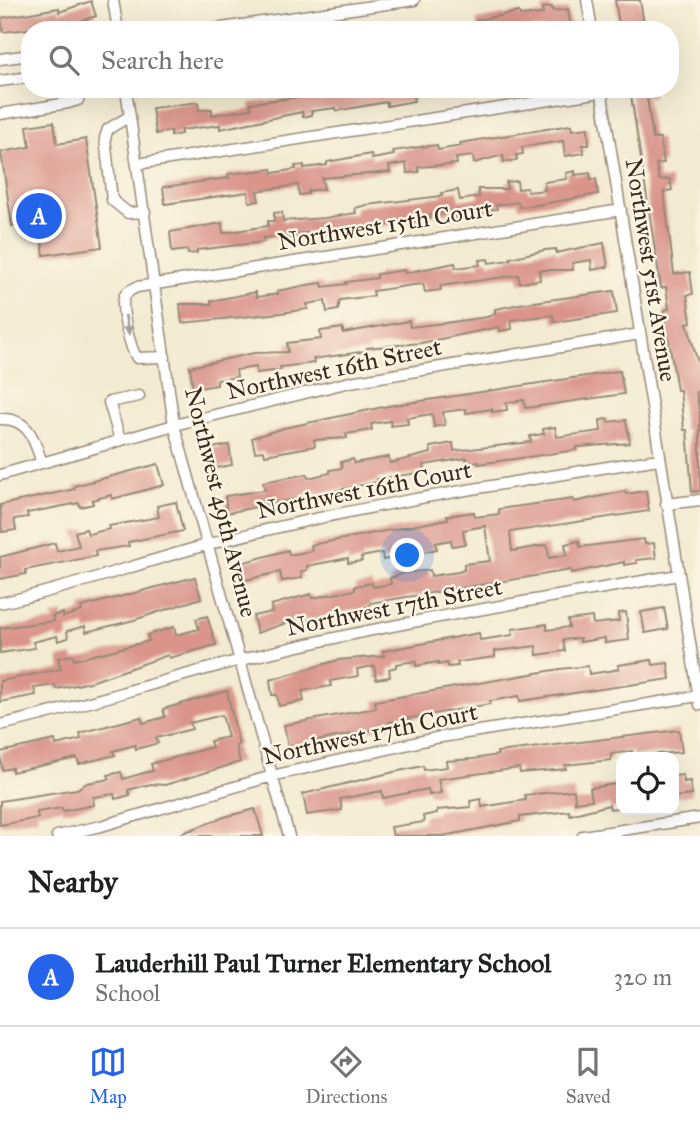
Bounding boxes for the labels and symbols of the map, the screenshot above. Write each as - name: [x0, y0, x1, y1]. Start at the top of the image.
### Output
- street label: Northwest 51st Avenue: [619, 156, 683, 384]
- pin: A: [16, 190, 62, 242]
- street label: Northwest 15th Court: [275, 193, 495, 257]
- one-way arrow: [122, 314, 133, 336]
- street label: Northwest 16th Street: [224, 331, 445, 406]
- street label: Northwest 49th Avenue: [178, 384, 264, 620]
- street label: Northwest 16th Court: [254, 454, 474, 526]
- your location: [390, 538, 424, 572]
- street label: Northwest 17th Street: [283, 571, 505, 643]
- street label: Northwest 17th Court: [260, 696, 481, 771]

